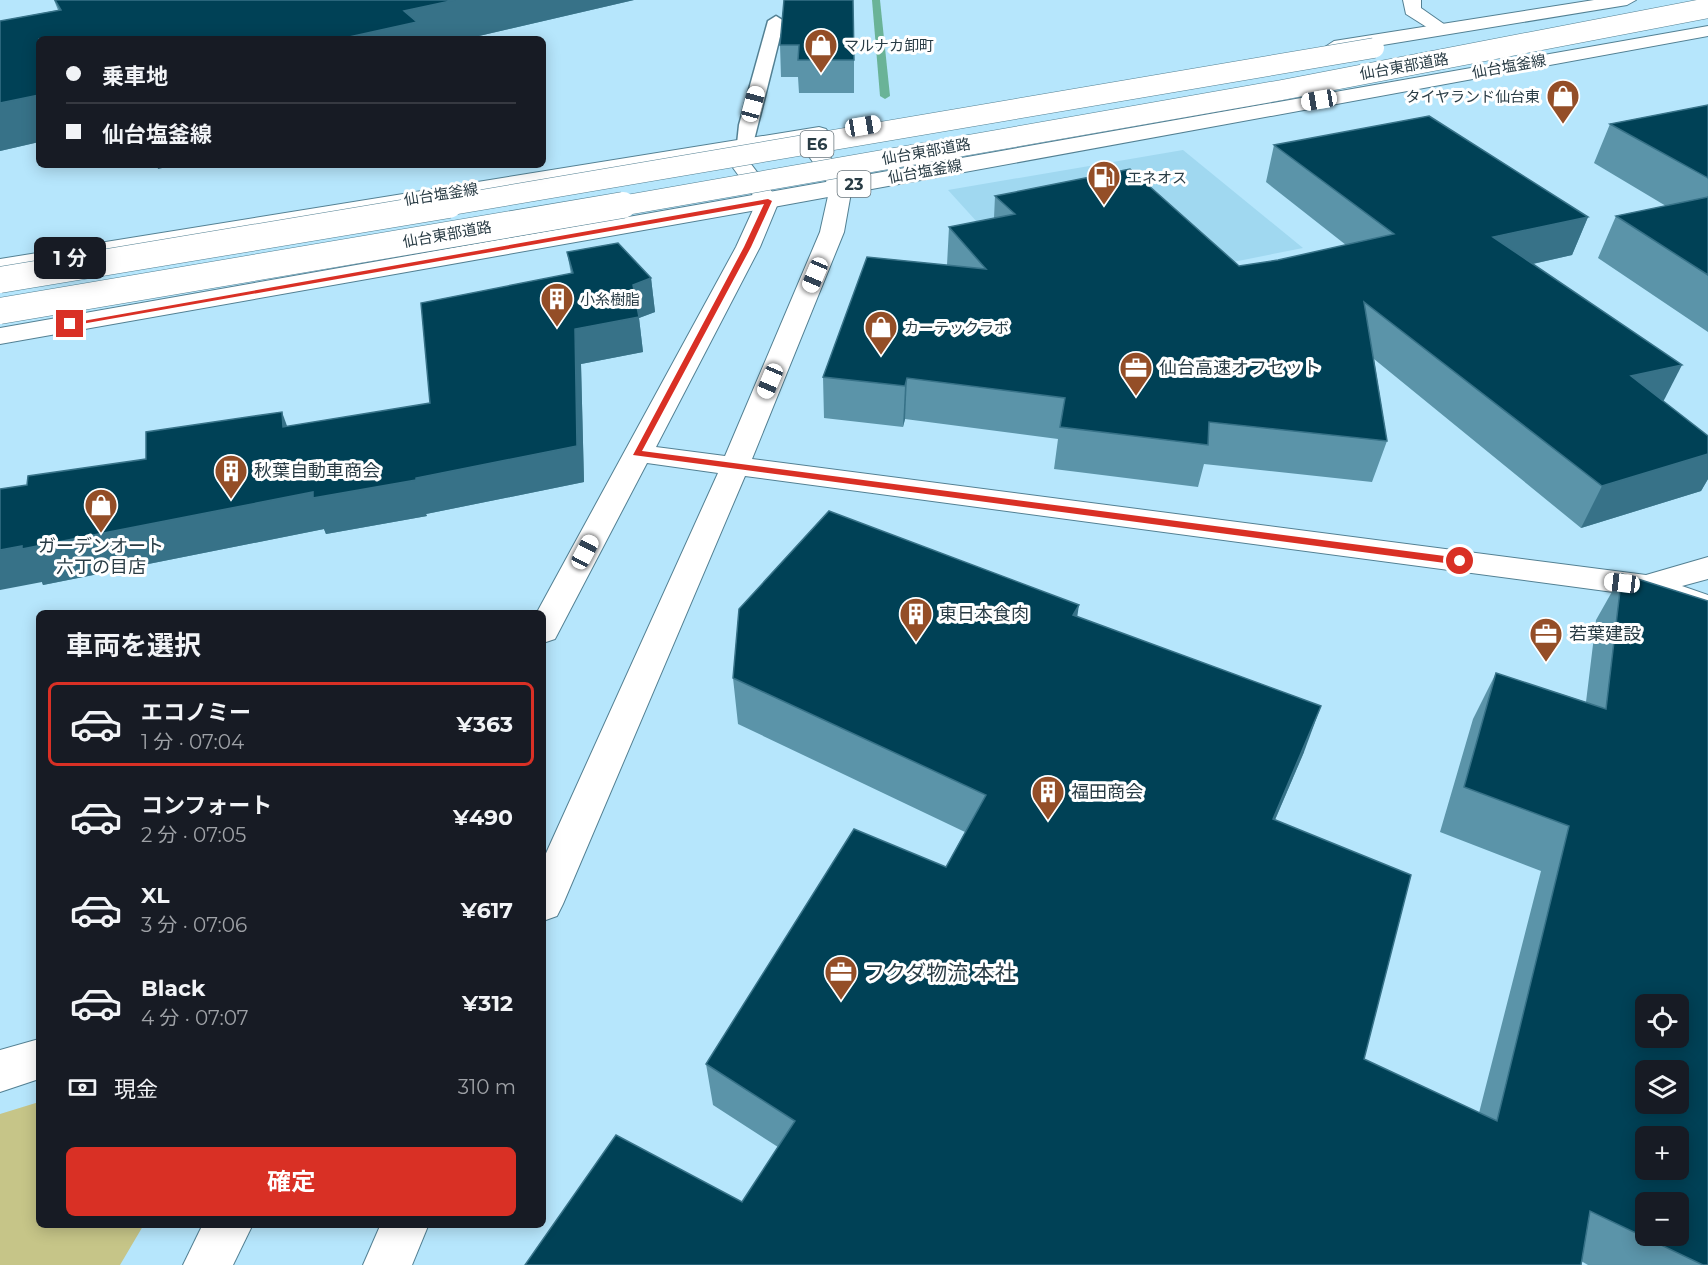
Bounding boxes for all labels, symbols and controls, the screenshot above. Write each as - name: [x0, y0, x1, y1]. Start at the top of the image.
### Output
- shop icon: マルナカ卸町: [803, 27, 839, 74]
- place label: マルナカ卸町: [844, 36, 934, 55]
- street label: 仙台東部道路: [1358, 49, 1450, 83]
- street label: 仙台塩釜線: [1470, 50, 1548, 82]
- text: 乗車地: [102, 63, 168, 90]
- shop icon: タイヤランド仙台東: [1545, 78, 1581, 125]
- car: [740, 84, 766, 124]
- place label: タイヤランド仙台東: [1405, 87, 1540, 106]
- car: [1300, 88, 1338, 112]
- car: [844, 114, 882, 138]
- text: 仙台塩釜線: [102, 121, 212, 148]
- road number: E6: [800, 131, 834, 157]
- street label: 仙台東部道路: [880, 134, 972, 168]
- street label: 仙台塩釜線: [886, 155, 964, 187]
- fuel station icon: エネオス: [1086, 159, 1122, 206]
- place label: エネオス: [1127, 168, 1187, 187]
- road number: 23: [838, 171, 870, 197]
- street label: 仙台塩釜線: [402, 179, 480, 209]
- street label: 仙台東部道路: [401, 217, 493, 251]
- callout: 1 分: [34, 237, 106, 279]
- text: 1 分: [53, 246, 87, 270]
- car: [800, 255, 830, 295]
- building icon: 小糸樹脂: [539, 281, 575, 328]
- place label: 小糸樹脂: [580, 290, 640, 309]
- shop icon: カーテックラボ: [863, 309, 899, 356]
- route end: [56, 310, 83, 337]
- place label: カーテックラボ: [904, 318, 1009, 337]
- office icon: 仙台高速オフセット: [1118, 350, 1154, 397]
- place label: 仙台高速オフセット: [1159, 357, 1321, 379]
- car: [755, 361, 785, 401]
- building icon: 秋葉自動車商会: [213, 453, 249, 500]
- place label: 秋葉自動車商会: [254, 460, 380, 482]
- shop icon: ガーデンオート 六丁の目店: [83, 487, 119, 534]
- car: [569, 532, 601, 572]
- place label: ガーデンオート 六丁の目店: [38, 535, 164, 578]
- route start: [1446, 547, 1473, 574]
- car: [1603, 572, 1641, 594]
- building icon: 東日本食肉: [898, 596, 934, 643]
- place label: 東日本食肉: [939, 603, 1029, 625]
- office icon: 若葉建設: [1528, 616, 1564, 663]
- place label: 若葉建設: [1569, 623, 1641, 645]
- text: 車両を選択: [66, 629, 201, 662]
- icon: car: [69, 697, 123, 751]
- text: エコノミー: [141, 699, 251, 726]
- text: ¥363: [457, 711, 513, 738]
- text: 1 分 · 07:04: [141, 730, 244, 754]
- building icon: 福田商会: [1030, 774, 1066, 821]
- place label: 福田商会: [1071, 781, 1143, 803]
- icon: car: [69, 790, 123, 844]
- text: コンフォート: [141, 792, 272, 819]
- text: ¥490: [453, 804, 513, 831]
- text: 2 分 · 07:05: [141, 823, 246, 847]
- text: XL: [141, 882, 170, 909]
- icon: car: [69, 883, 123, 937]
- text: ¥617: [461, 897, 513, 924]
- text: 3 分 · 07:06: [141, 913, 247, 937]
- office icon: フクダ物流 本社: [823, 954, 859, 1001]
- place label: フクダ物流 本社: [864, 960, 1016, 985]
- text: Black: [141, 975, 205, 1002]
- icon: car: [69, 976, 123, 1030]
- text: ¥312: [462, 990, 513, 1017]
- map controls: [1635, 994, 1689, 1246]
- button: locate: [1635, 994, 1689, 1048]
- text: 4 分 · 07:07: [141, 1006, 249, 1030]
- button: layers: [1635, 1060, 1689, 1114]
- icon: cash: [66, 1071, 99, 1104]
- text: 310 m: [458, 1075, 516, 1099]
- text: 現金: [114, 1076, 158, 1103]
- button: +: [1635, 1126, 1689, 1180]
- button: 確定: [66, 1147, 516, 1216]
- button: −: [1635, 1192, 1689, 1246]

